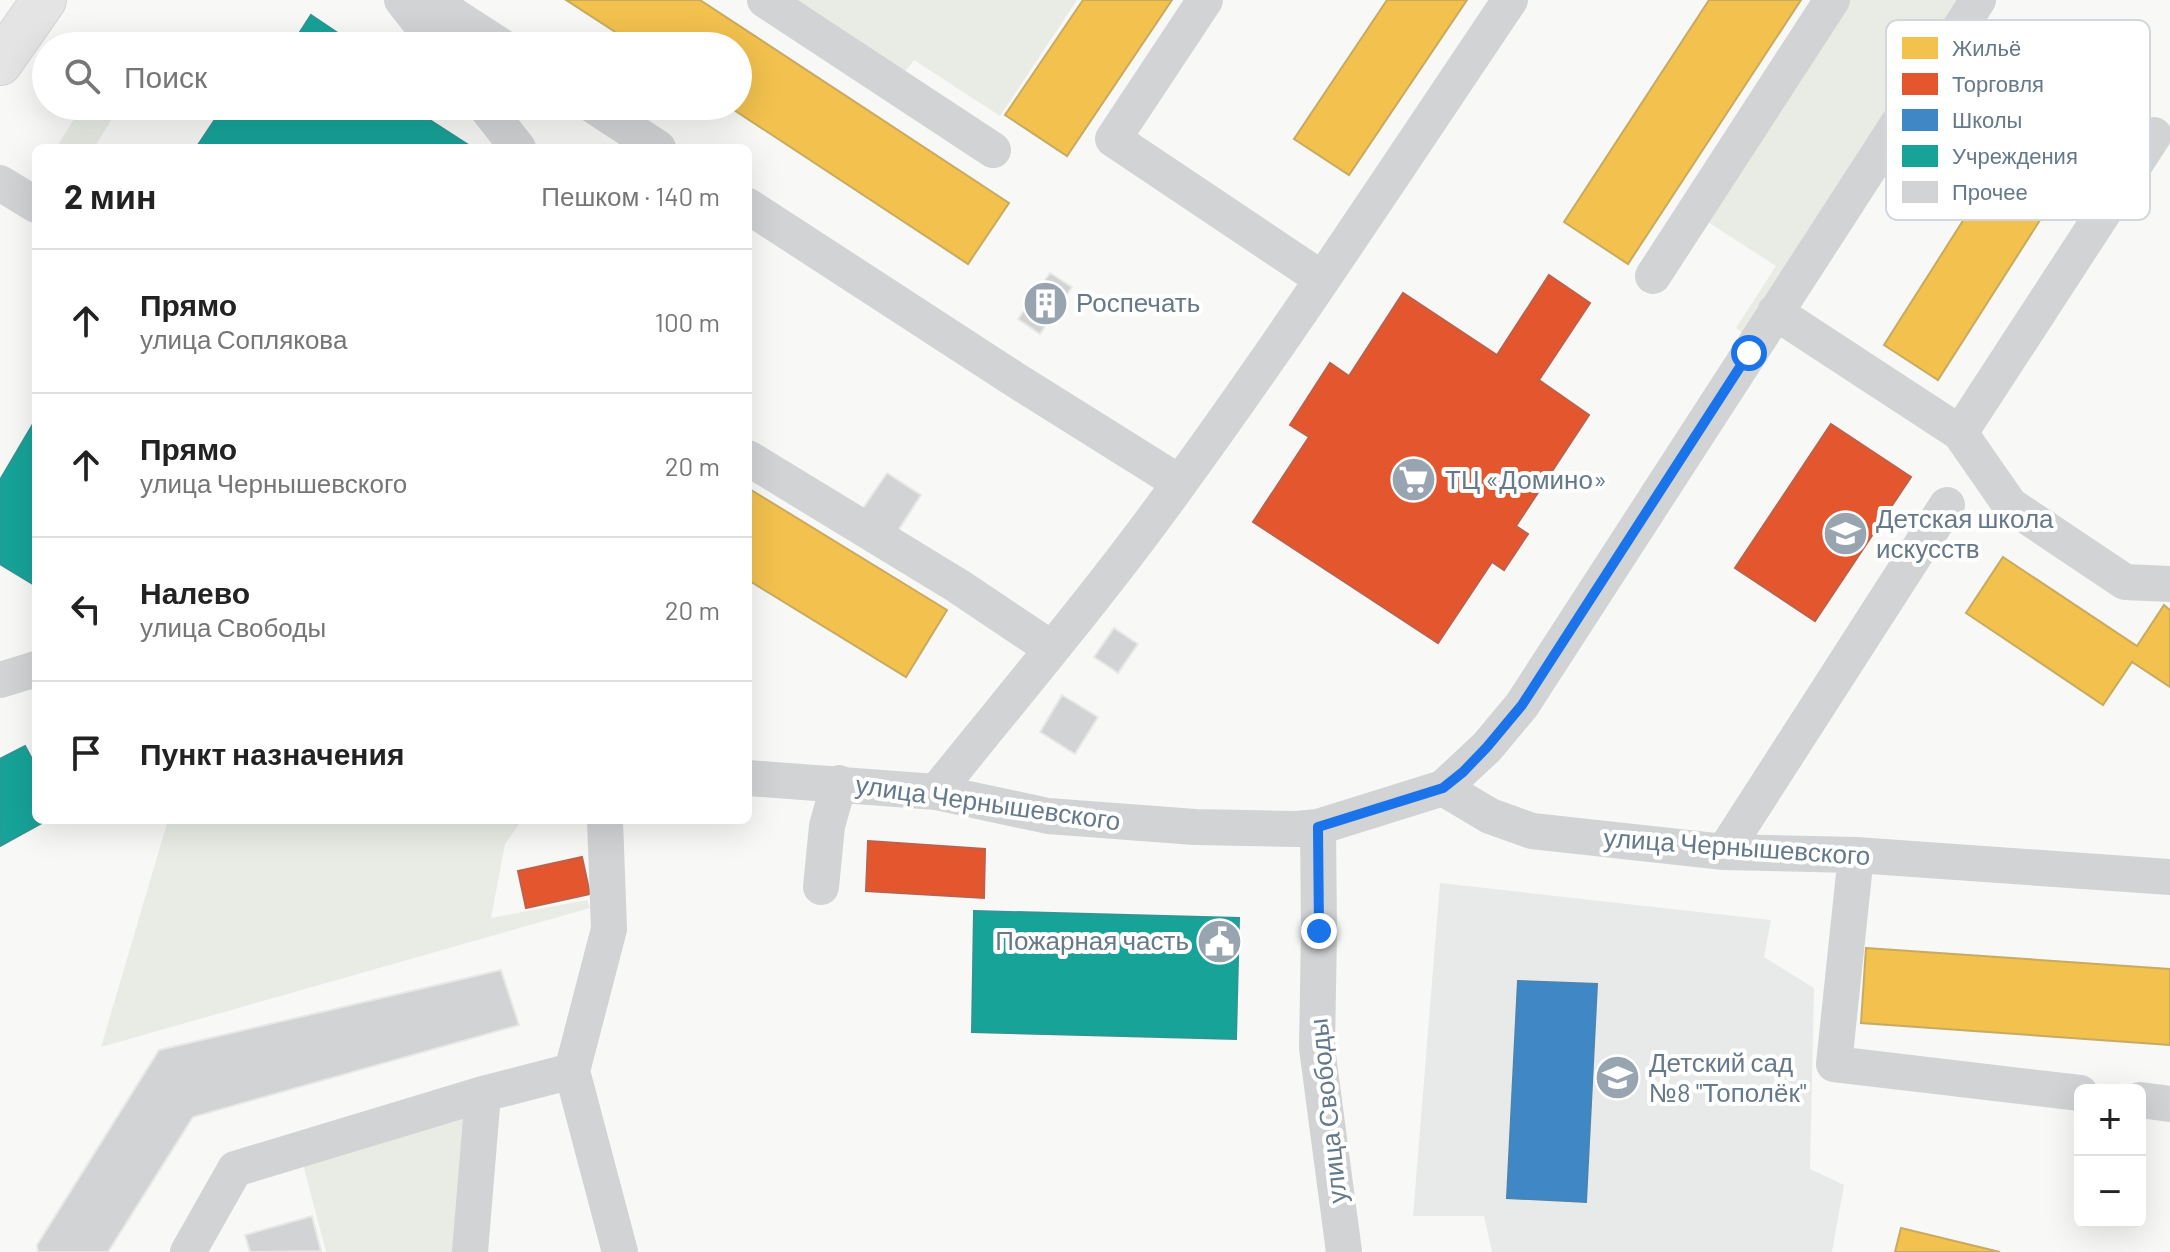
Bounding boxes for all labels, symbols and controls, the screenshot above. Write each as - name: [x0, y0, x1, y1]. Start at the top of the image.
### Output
- legend: [1886, 20, 2150, 220]
- search box: [32, 32, 752, 120]
- text: Жильё: [1952, 34, 2021, 60]
- icon: search: [60, 54, 104, 98]
- text: Поиск: [124, 58, 207, 94]
- text: Торговля: [1952, 70, 2044, 97]
- text: Школы: [1952, 106, 2022, 132]
- text: Учреждения: [1952, 142, 2078, 169]
- text: 2 мин: [64, 175, 156, 216]
- text: Прочее: [1952, 178, 2028, 205]
- text: Пешком · 140 m: [541, 180, 720, 211]
- building icon: Роспечать: [1021, 279, 1069, 327]
- text: Прямо: [140, 286, 237, 322]
- place label: Роспечать: [1076, 286, 1200, 317]
- icon: ahead: [64, 299, 108, 343]
- text: 100 m: [655, 306, 720, 337]
- text: улица Соплякова: [140, 323, 347, 354]
- route start: [1731, 335, 1767, 371]
- text: Прямо: [140, 430, 237, 466]
- icon: ahead: [64, 443, 108, 487]
- text: 20 m: [665, 450, 720, 481]
- supermarket icon: ТЦ «Домино»: [1390, 456, 1438, 504]
- place label: ТЦ «Домино»: [1445, 463, 1607, 494]
- text: улица Чернышевского: [140, 467, 407, 498]
- place label: Детская школа искусств: [1876, 502, 2054, 563]
- school or university icon: Детская школа искусств: [1821, 510, 1869, 558]
- text: Налево: [140, 574, 250, 610]
- icon: left: [64, 587, 108, 631]
- text: 20 m: [665, 594, 720, 625]
- text: улица Свободы: [140, 611, 326, 642]
- icon: arrive: [64, 731, 108, 775]
- text: Пункт назначения: [140, 735, 404, 771]
- street label: улица Чернышевского: [854, 768, 1123, 835]
- street label: улица Чернышевского: [1603, 821, 1872, 870]
- route end: [1301, 913, 1337, 949]
- public building icon: Пожарная часть: [1196, 917, 1244, 965]
- place label: Пожарная часть: [995, 924, 1189, 955]
- street label: улица Свободы: [1301, 1017, 1352, 1205]
- place label: Детский сад №8 "Тополёк": [1649, 1046, 1807, 1107]
- school or university icon: Детский сад №8 "Тополёк": [1594, 1054, 1642, 1102]
- map controls: [2074, 1084, 2146, 1228]
- button: +: [2074, 1084, 2146, 1156]
- button: −: [2074, 1156, 2146, 1228]

